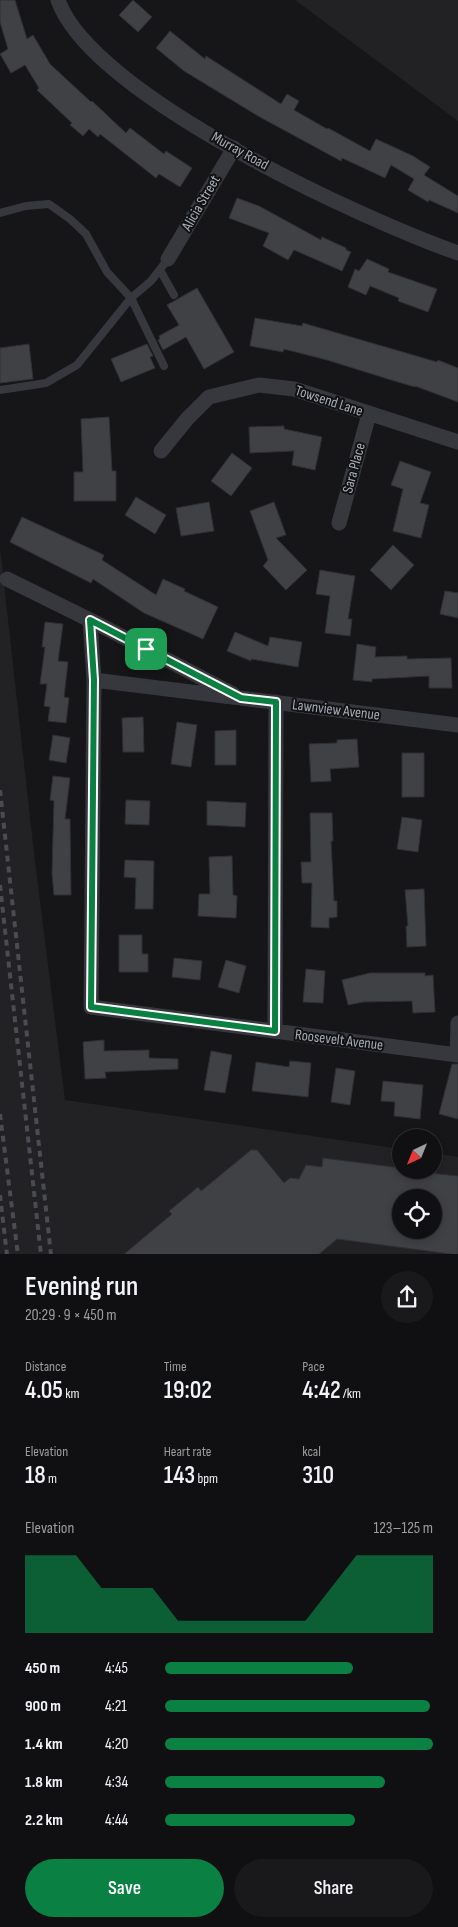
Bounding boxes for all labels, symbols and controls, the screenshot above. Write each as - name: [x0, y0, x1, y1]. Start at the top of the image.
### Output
- street label: Murray Road: [208, 128, 272, 174]
- street label: Alicia Street: [177, 171, 225, 235]
- street label: Towsend Lane: [293, 381, 365, 421]
- street label: Sara Place: [338, 441, 370, 495]
- pin: [125, 628, 167, 670]
- icon: arrive: [132, 635, 160, 663]
- street label: Lawnview Avenue: [291, 695, 381, 725]
- street label: Roosevelt Avenue: [294, 1025, 384, 1055]
- north arrow: [392, 1129, 442, 1179]
- map controls: [392, 1129, 442, 1239]
- button: locate: [392, 1189, 442, 1239]
- text: Evening run: [25, 1270, 138, 1303]
- button: share: [381, 1271, 433, 1323]
- text: 20:29 · 9 × 450 m: [25, 1306, 117, 1325]
- text: Distance: [25, 1358, 66, 1375]
- text: Time: [164, 1358, 187, 1375]
- text: Pace: [302, 1358, 325, 1375]
- text: 4.05: [25, 1375, 63, 1406]
- text: 19:02: [164, 1375, 212, 1406]
- text: 4:42: [302, 1375, 341, 1406]
- text: km: [63, 1385, 80, 1402]
- text: /km: [341, 1385, 361, 1402]
- text: Elevation: [25, 1443, 68, 1460]
- text: Heart rate: [164, 1443, 211, 1460]
- text: kcal: [302, 1443, 321, 1460]
- text: 18: [25, 1460, 46, 1491]
- text: 143: [164, 1460, 195, 1491]
- text: 310: [302, 1460, 334, 1491]
- text: m: [46, 1470, 57, 1487]
- text: bpm: [195, 1470, 218, 1487]
- text: Elevation: [25, 1519, 74, 1538]
- text: 123–125 m: [373, 1519, 433, 1538]
- text: 450 m: [25, 1659, 60, 1678]
- text: 4:45: [105, 1659, 128, 1678]
- text: 900 m: [25, 1697, 61, 1716]
- text: 4:21: [105, 1697, 127, 1716]
- text: 1.4 km: [25, 1735, 63, 1754]
- text: 4:20: [105, 1735, 128, 1754]
- text: 1.8 km: [25, 1773, 63, 1792]
- text: 4:34: [105, 1773, 128, 1792]
- text: 2.2 km: [25, 1811, 63, 1830]
- text: 4:44: [105, 1811, 128, 1830]
- button: Save: [25, 1859, 224, 1917]
- button: Share: [234, 1859, 433, 1917]

